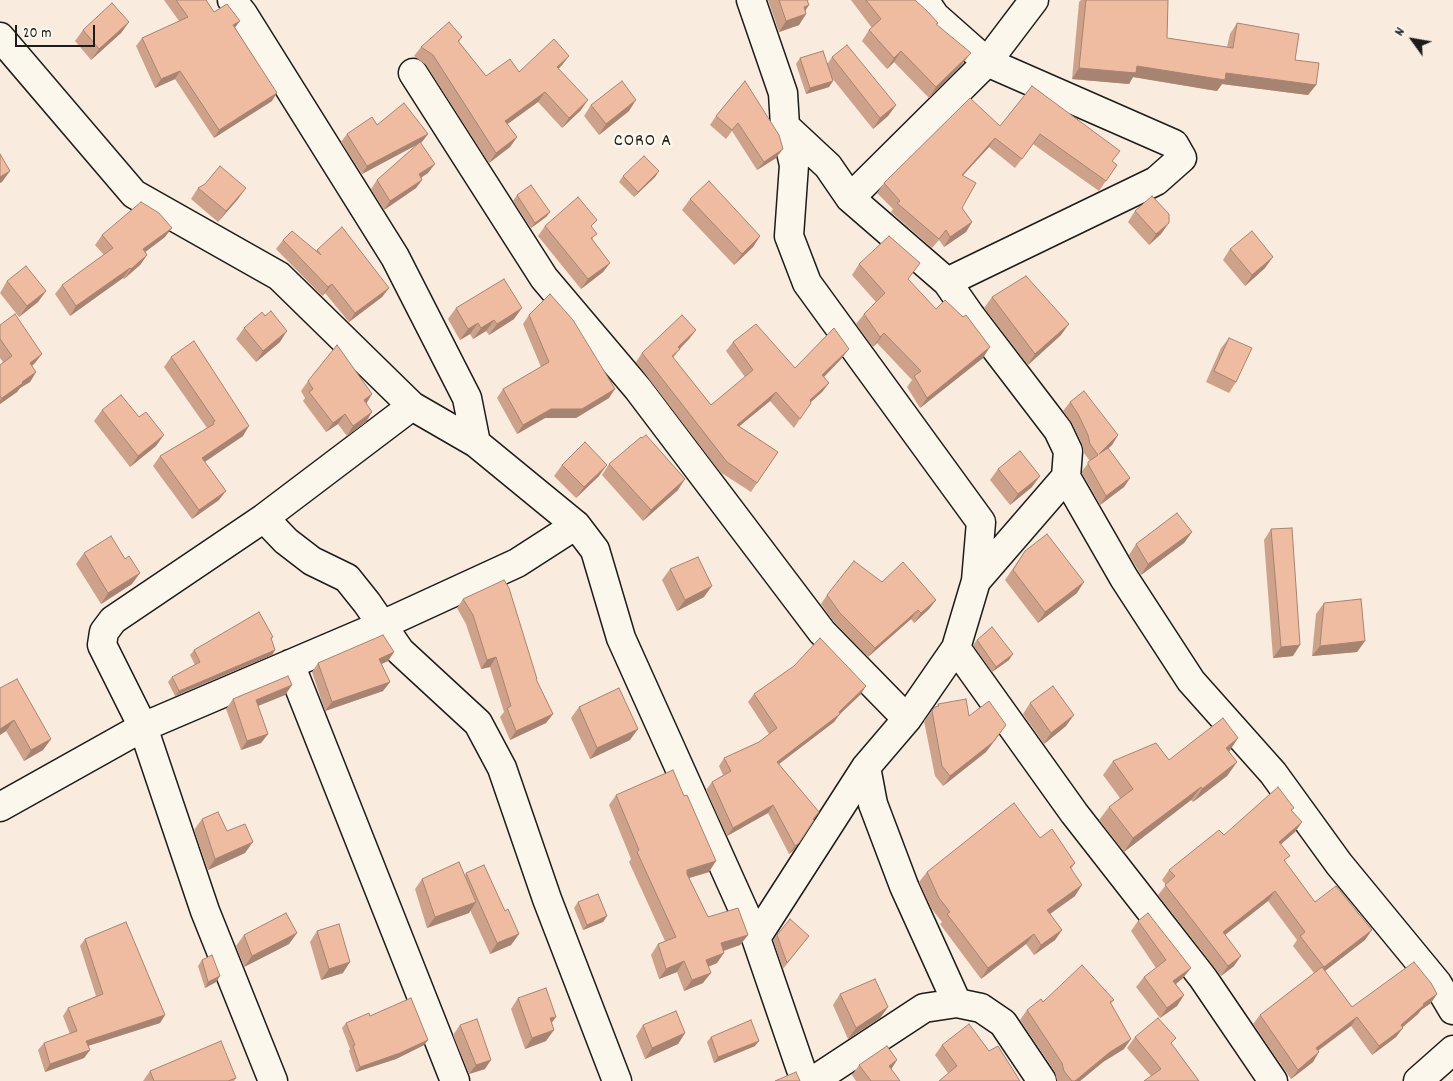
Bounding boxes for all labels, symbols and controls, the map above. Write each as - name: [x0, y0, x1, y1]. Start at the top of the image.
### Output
- scale bar: [18, 15, 98, 47]
- north arrow: [1388, 15, 1438, 65]
- text: 20 m: [23, 23, 51, 45]
- text: N: [1390, 24, 1411, 40]
- district label: CORO A: [613, 132, 673, 154]

